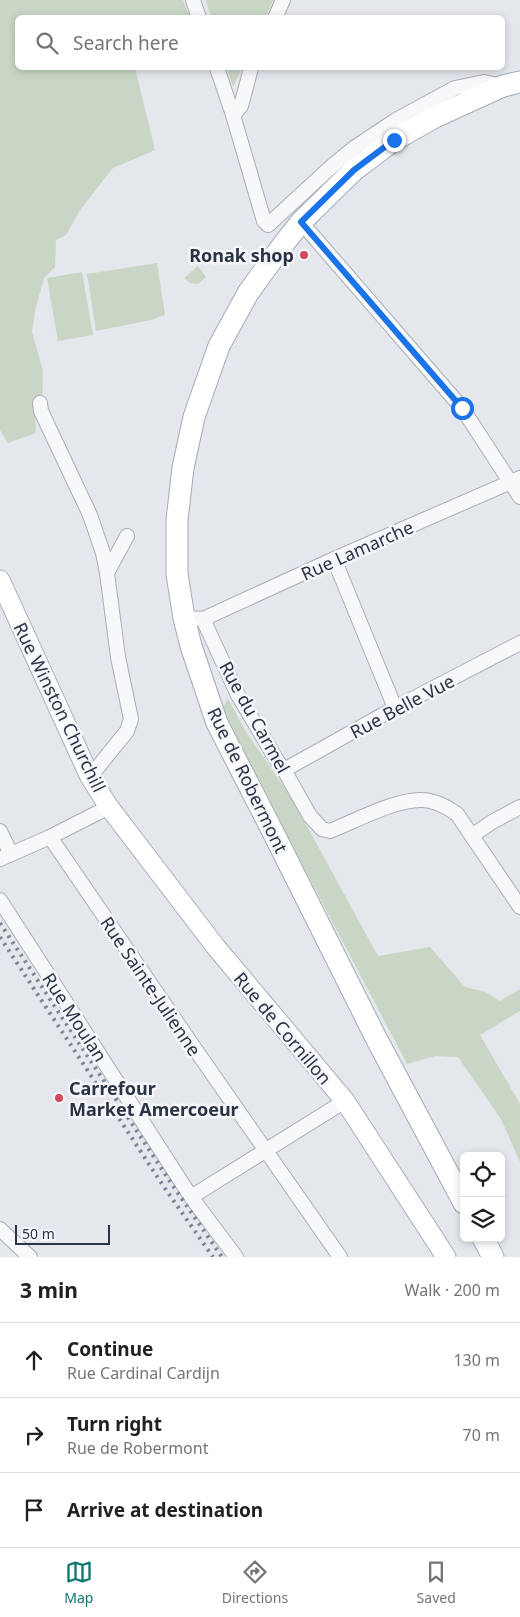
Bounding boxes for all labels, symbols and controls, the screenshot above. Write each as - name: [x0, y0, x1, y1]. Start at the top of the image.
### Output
- search box: [15, 15, 505, 70]
- icon: search: [33, 29, 61, 57]
- text: Search here: [73, 30, 179, 56]
- route end: [383, 129, 406, 152]
- place label: Ronak shop: [189, 243, 294, 267]
- marker: Ronak shop: [298, 249, 310, 261]
- route start: [451, 397, 474, 420]
- street label: Rue Lamarche: [297, 515, 417, 585]
- street label: Rue Winston Churchill: [8, 618, 112, 796]
- street label: Rue du Carmel: [214, 657, 296, 777]
- street label: Rue Belle Vue: [346, 668, 458, 744]
- street label: Rue de Robermont: [202, 703, 294, 857]
- street label: Rue Sainte-Julienne: [95, 912, 207, 1060]
- street label: Rue de Cornillon: [229, 967, 337, 1089]
- street label: Rue Moulan: [37, 968, 113, 1066]
- place label: Carrefour Market Amercoeur: [69, 1076, 239, 1121]
- marker: Carrefour Market Amercoeur: [53, 1092, 65, 1104]
- map controls: [460, 1152, 505, 1242]
- button: locate: [460, 1152, 505, 1197]
- button: layers: [460, 1197, 505, 1242]
- scale bar: [15, 1222, 110, 1245]
- text: 50 m: [22, 1224, 55, 1243]
- text: 3 min: [20, 1276, 78, 1304]
- text: Walk · 200 m: [405, 1279, 500, 1301]
- text: Continue: [67, 1336, 153, 1362]
- icon: ahead: [20, 1346, 48, 1374]
- text: 130 m: [453, 1349, 500, 1371]
- text: Rue Cardinal Cardijn: [67, 1362, 220, 1384]
- text: Turn right: [67, 1411, 162, 1437]
- icon: right: [20, 1421, 48, 1449]
- text: 70 m: [463, 1424, 500, 1446]
- text: Rue de Robermont: [67, 1437, 208, 1459]
- icon: arrive: [20, 1496, 48, 1524]
- text: Arrive at destination: [67, 1497, 263, 1523]
- tab: Map: [64, 1558, 93, 1607]
- tab: Directions: [222, 1558, 288, 1607]
- tab: Saved: [417, 1558, 456, 1607]

